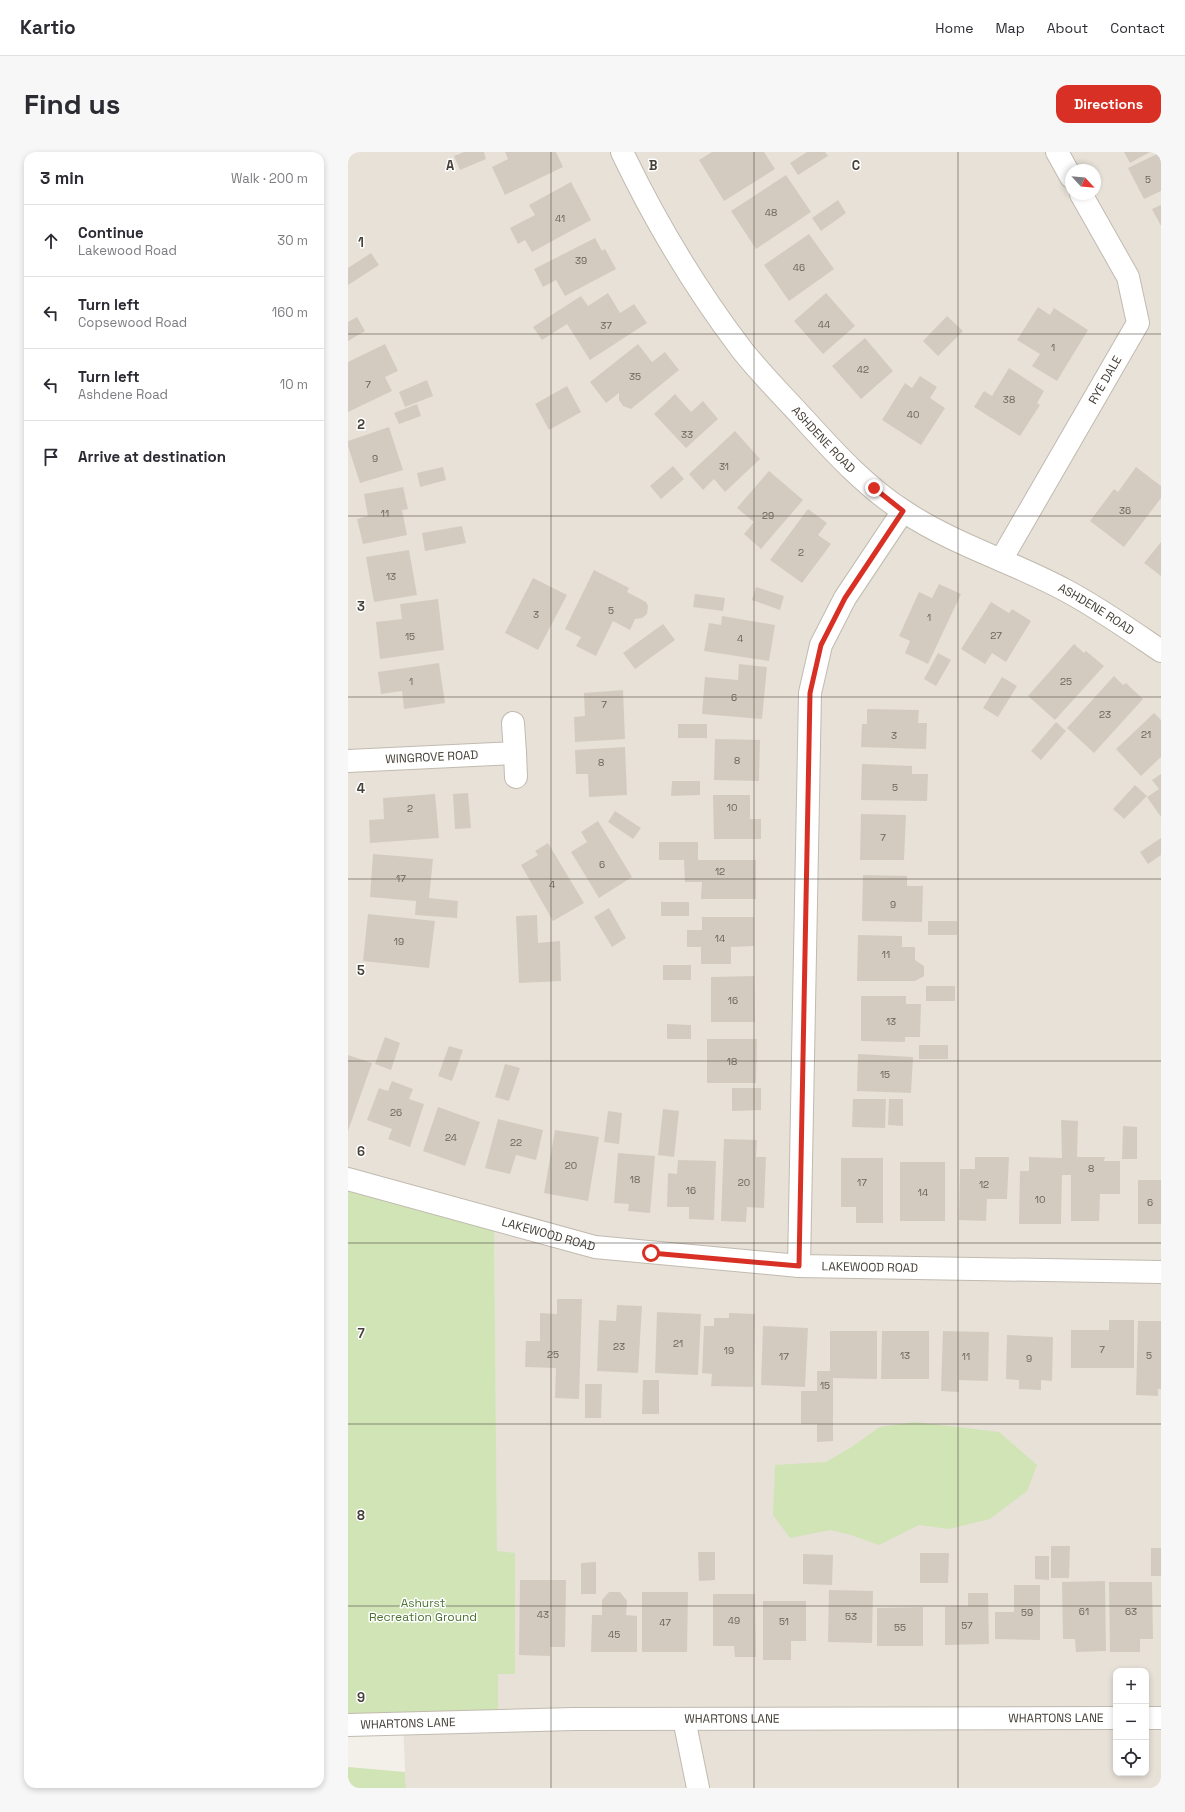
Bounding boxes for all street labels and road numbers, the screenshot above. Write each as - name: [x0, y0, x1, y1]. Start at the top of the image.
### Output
- street label: RYE DALE: [1085, 353, 1125, 407]
- street label: ASHDENE ROAD: [788, 403, 859, 476]
- street label: ASHDENE ROAD: [1055, 580, 1137, 638]
- street label: WINGROVE ROAD: [385, 747, 479, 767]
- street label: LAKEWOOD ROAD: [500, 1214, 597, 1255]
- street label: LAKEWOOD ROAD: [822, 1258, 918, 1276]
- street label: WHARTONS LANE: [1008, 1710, 1104, 1726]
- street label: WHARTONS LANE: [684, 1711, 780, 1727]
- street label: WHARTONS LANE: [360, 1714, 456, 1733]

